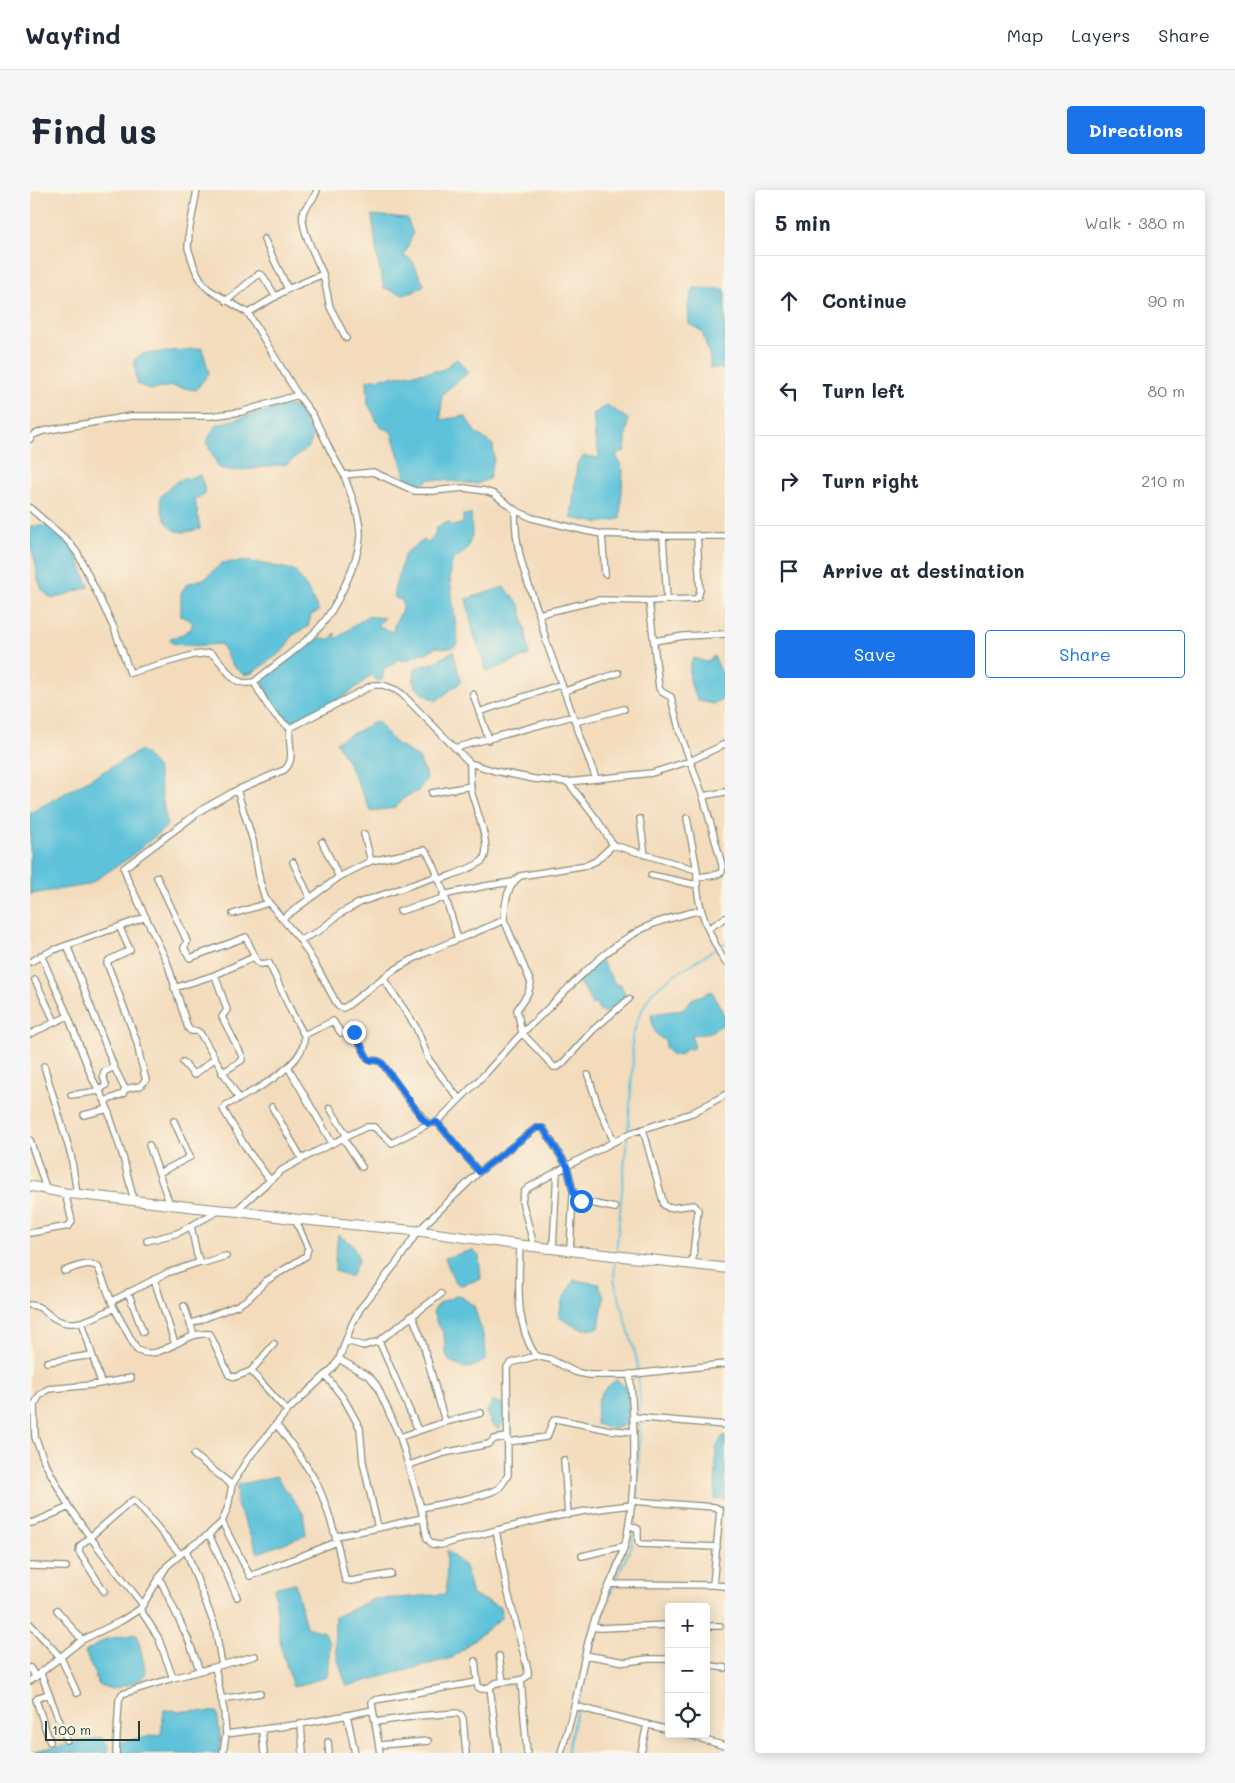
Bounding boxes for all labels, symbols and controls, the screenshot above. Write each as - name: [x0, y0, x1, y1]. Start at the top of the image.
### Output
- text: Wayfind: [25, 19, 121, 50]
- text: Map: [1007, 23, 1043, 47]
- text: Layers: [1071, 23, 1130, 47]
- text: Share: [1158, 23, 1210, 47]
- button: Directions: [1067, 106, 1205, 154]
- text: Find us: [30, 107, 157, 153]
- text: 5 min: [775, 209, 831, 236]
- text: Walk · 380 m: [1084, 212, 1185, 233]
- icon: ahead: [775, 287, 803, 315]
- text: Continue: [822, 288, 907, 313]
- text: 90 m: [1148, 290, 1185, 311]
- icon: left: [775, 377, 803, 405]
- text: Turn left: [822, 378, 905, 403]
- text: 80 m: [1148, 380, 1185, 401]
- icon: right: [775, 467, 803, 495]
- text: Turn right: [822, 468, 919, 493]
- text: 210 m: [1141, 470, 1185, 491]
- icon: arrive: [775, 557, 803, 585]
- text: Arrive at destination: [822, 558, 1025, 583]
- button: Save: [775, 630, 975, 678]
- button: Share: [985, 630, 1185, 678]
- route end: [343, 1021, 366, 1044]
- route start: [570, 1190, 593, 1213]
- map controls: [665, 1603, 710, 1738]
- button: +: [665, 1603, 710, 1648]
- button: −: [665, 1648, 710, 1693]
- button: locate: [665, 1693, 710, 1738]
- scale bar: [45, 1718, 140, 1741]
- text: 100 m: [52, 1720, 91, 1739]

